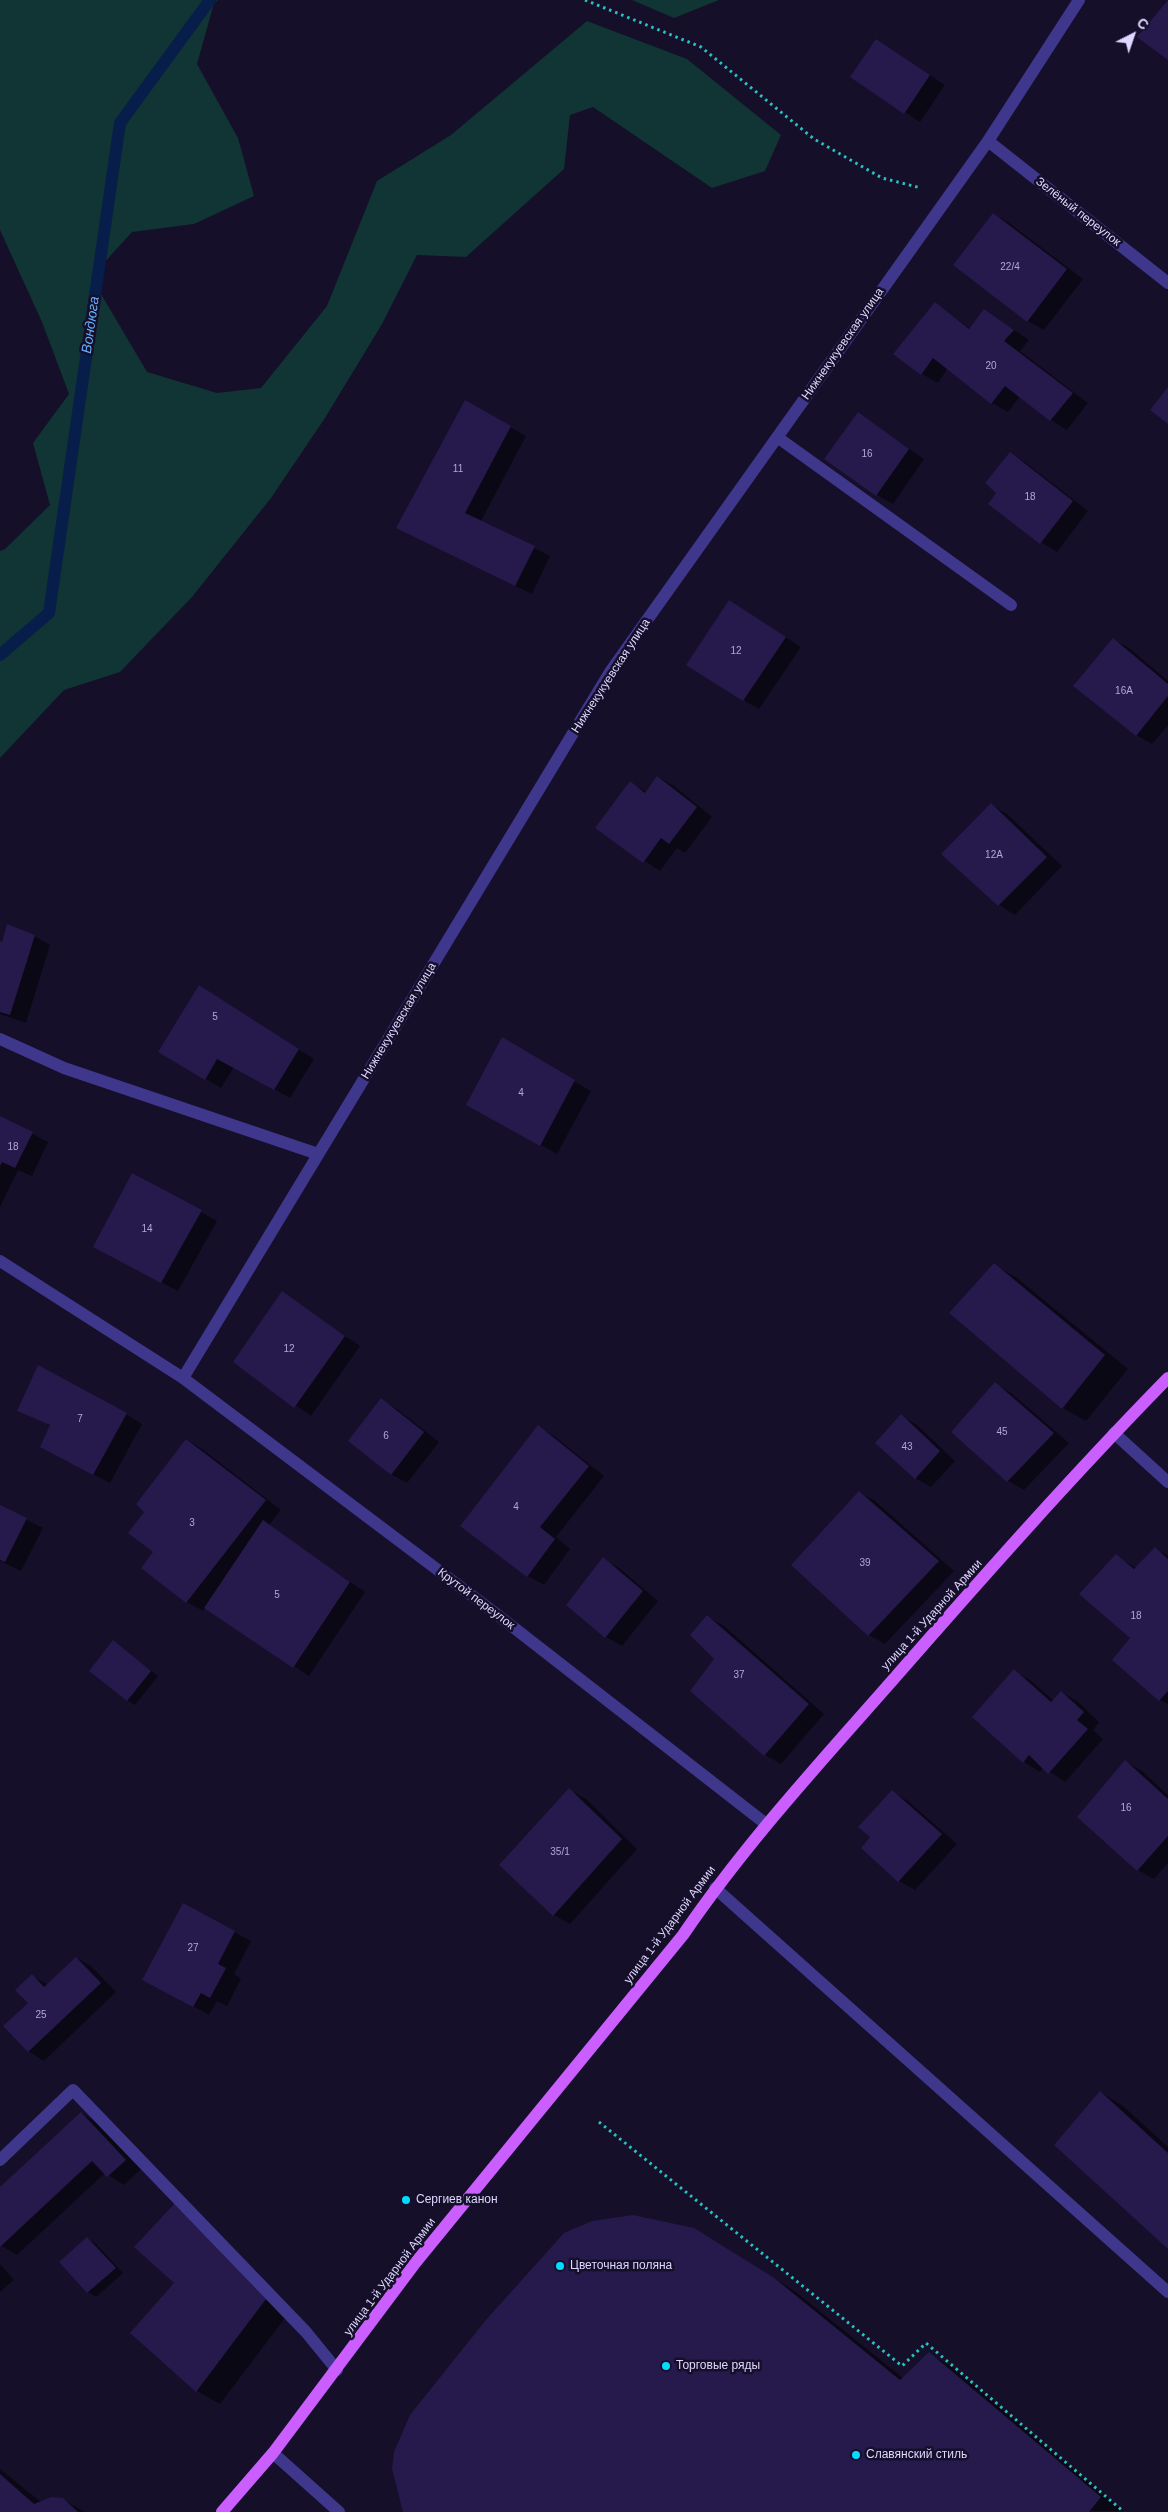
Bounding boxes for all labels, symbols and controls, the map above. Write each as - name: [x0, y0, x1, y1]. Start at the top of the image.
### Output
- north arrow: [1108, 10, 1158, 60]
- text: С: [1134, 14, 1152, 33]
- street label: Зелёный переулок: [1033, 174, 1123, 250]
- house number: 22/4: [1000, 261, 1020, 273]
- street label: Нижнекукуевская улица: [799, 285, 887, 403]
- water label: Вондюга: [79, 295, 103, 355]
- house number: 20: [985, 360, 997, 372]
- house number: 16: [861, 448, 873, 460]
- house number: 11: [453, 463, 463, 475]
- house number: 18: [1024, 491, 1036, 503]
- street label: Нижнекукуевская улица: [569, 616, 653, 736]
- house number: 12: [730, 645, 742, 657]
- house number: 16А: [1115, 685, 1133, 697]
- house number: 12А: [985, 849, 1003, 861]
- street label: Нижнекукуевская улица: [359, 960, 439, 1082]
- house number: 5: [212, 1011, 218, 1023]
- house number: 4: [518, 1087, 524, 1099]
- house number: 18: [7, 1141, 19, 1153]
- house number: 14: [141, 1223, 153, 1235]
- house number: 12: [283, 1343, 295, 1355]
- house number: 7: [77, 1413, 83, 1425]
- house number: 45: [996, 1426, 1008, 1438]
- house number: 6: [383, 1430, 389, 1442]
- house number: 43: [901, 1441, 913, 1453]
- house number: 4: [513, 1501, 519, 1513]
- house number: 3: [189, 1517, 195, 1529]
- house number: 39: [859, 1557, 871, 1569]
- street label: улица 1-й Ударной Армии: [879, 1557, 985, 1673]
- street label: Крутой переулок: [435, 1565, 517, 1633]
- house number: 5: [274, 1589, 280, 1601]
- house number: 18: [1130, 1610, 1142, 1622]
- house number: 37: [733, 1669, 745, 1681]
- house number: 16: [1120, 1802, 1132, 1814]
- house number: 35/1: [550, 1846, 570, 1858]
- street label: улица 1-й Ударной Армии: [621, 1863, 719, 1987]
- house number: 27: [187, 1942, 199, 1954]
- house number: 25: [35, 2009, 47, 2021]
- place label: Сергиев канон: [416, 2193, 498, 2207]
- marker: Сергиев канон: [400, 2194, 412, 2206]
- street label: улица 1-й Ударной Армии: [341, 2215, 439, 2339]
- place label: Цветочная поляна: [570, 2259, 672, 2273]
- marker: Цветочная поляна: [554, 2260, 566, 2272]
- place label: Торговые ряды: [676, 2359, 760, 2373]
- marker: Торговые ряды: [660, 2360, 672, 2372]
- place label: Славянский стиль: [866, 2448, 967, 2462]
- marker: Славянский стиль: [850, 2449, 862, 2461]

